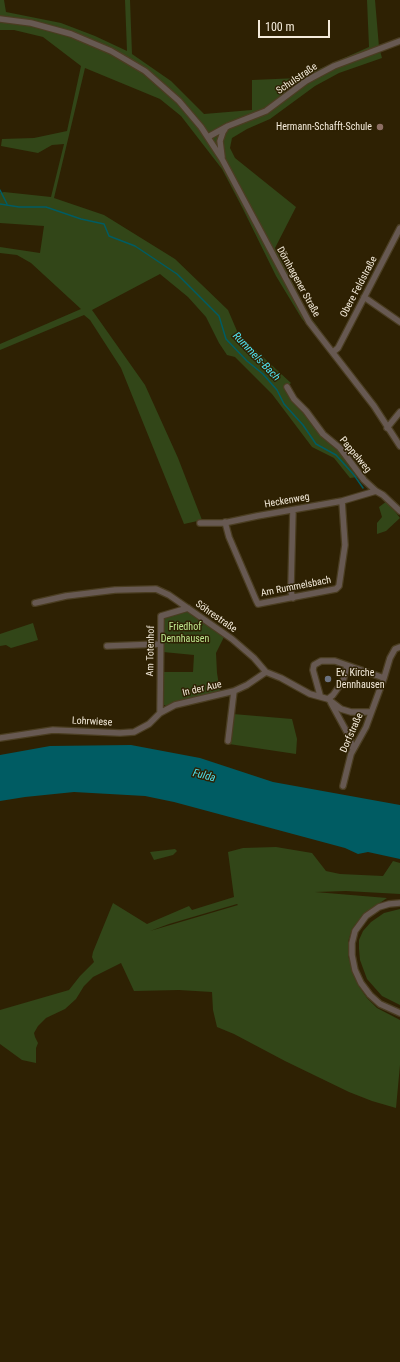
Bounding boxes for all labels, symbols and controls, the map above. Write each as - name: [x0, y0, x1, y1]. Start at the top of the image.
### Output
- scale bar: [260, 12, 332, 38]
- text: 100 m: [265, 20, 295, 34]
- street label: Schulstraße: [274, 61, 320, 97]
- place label: Hermann-Schafft-Schule: [276, 121, 372, 133]
- marker: Hermann-Schafft-Schule: [375, 122, 385, 132]
- street label: Dörnhagener Straße: [274, 245, 322, 319]
- street label: Obere Feldstraße: [338, 254, 380, 320]
- water label: Rummels-Bach: [229, 330, 283, 384]
- street label: Pappelweg: [337, 435, 373, 475]
- street label: Heckenweg: [264, 491, 310, 511]
- street label: Am Rummelsbach: [260, 574, 332, 600]
- street label: Söhrestraße: [193, 598, 239, 636]
- park label: Friedhof Dennhausen: [161, 621, 209, 644]
- street label: Am Totenhof: [145, 625, 157, 677]
- place label: Ev. Kirche Dennhausen: [336, 667, 385, 690]
- marker: Ev. Kirche Dennhausen: [323, 674, 333, 684]
- street label: In der Aue: [181, 679, 223, 699]
- street label: Dorfstraße: [338, 711, 366, 755]
- street label: Lohrwiese: [71, 715, 113, 729]
- water label: Fulda: [191, 767, 217, 785]

